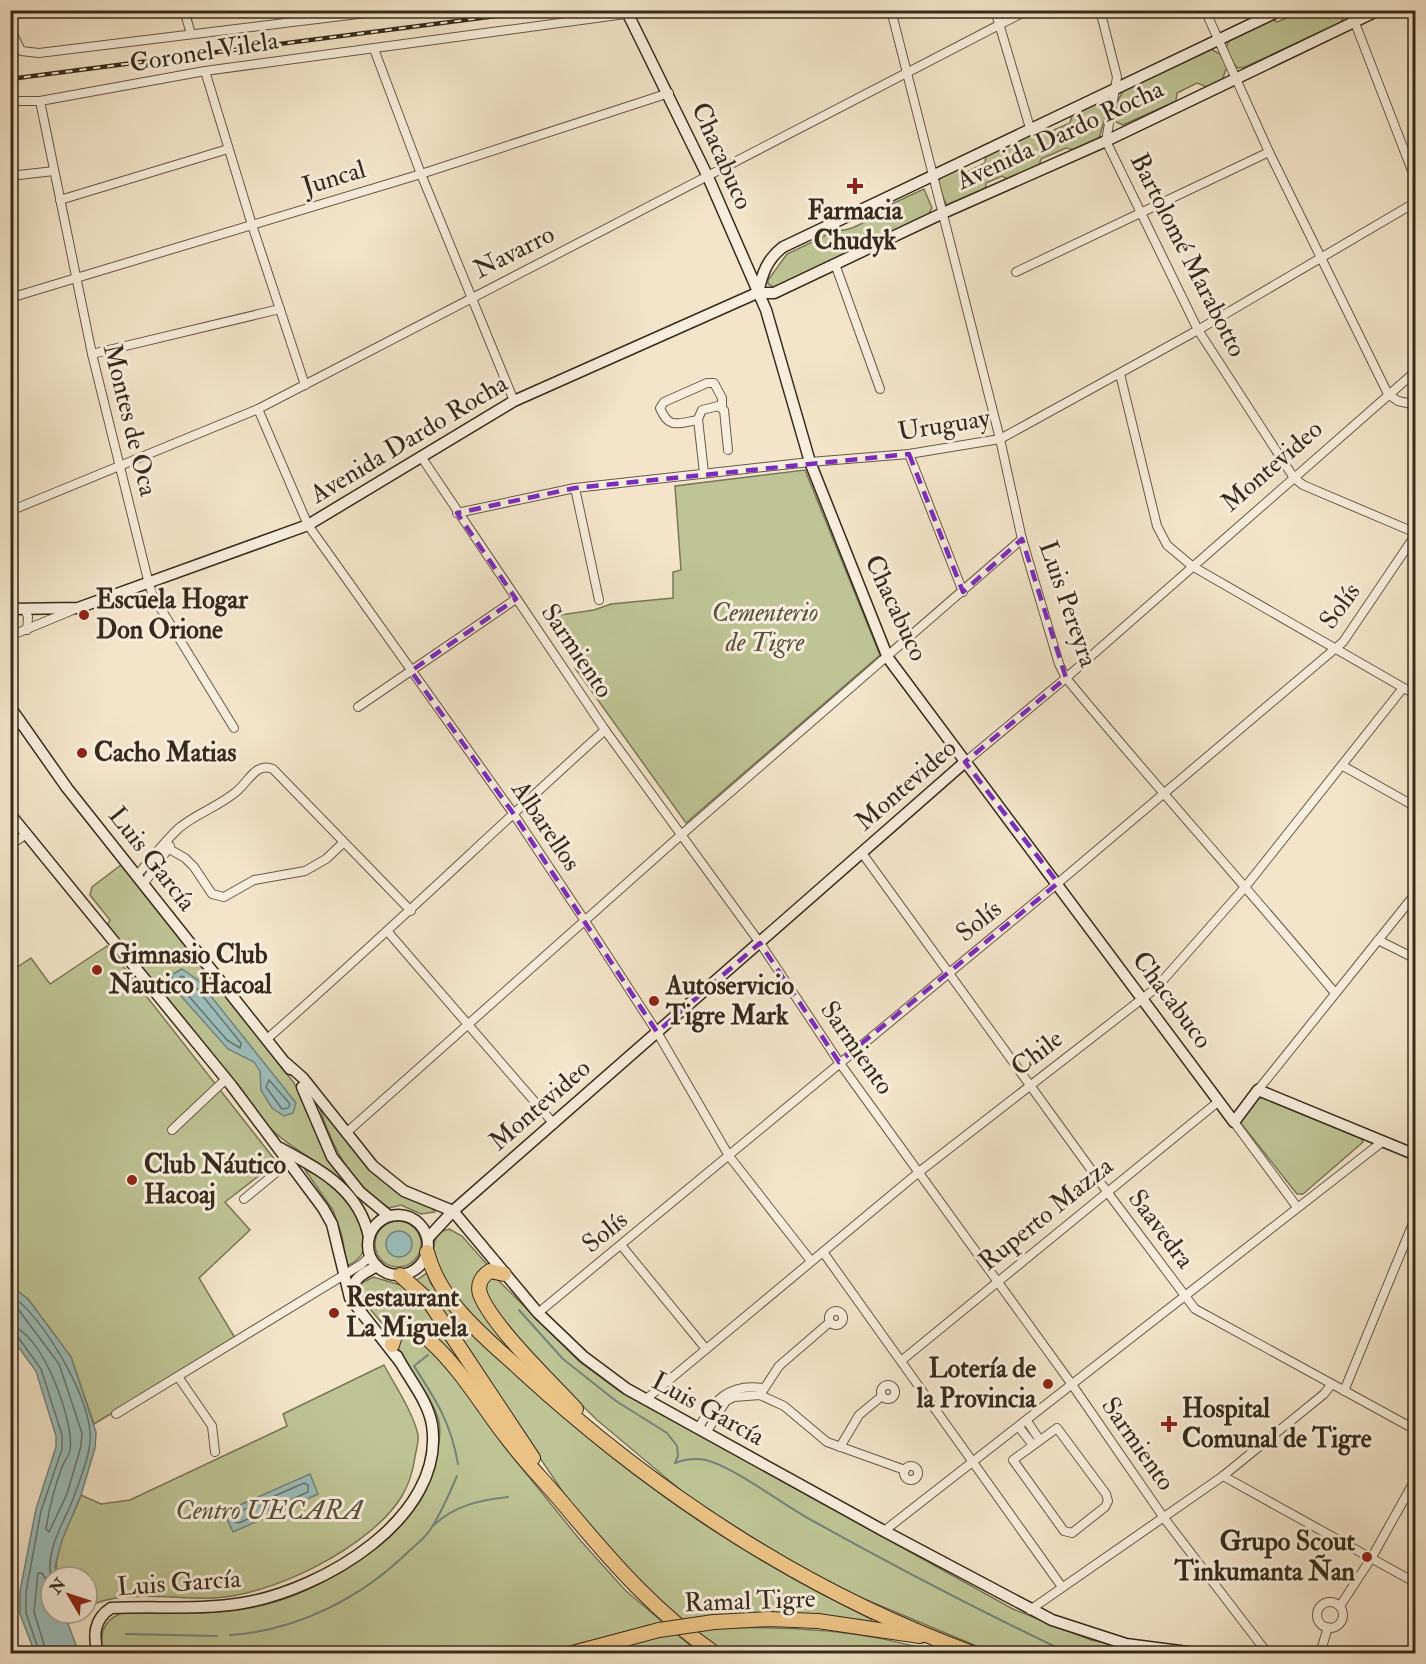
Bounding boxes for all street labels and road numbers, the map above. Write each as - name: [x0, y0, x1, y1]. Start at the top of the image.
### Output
- street label: Coronel Vilela: [127, 24, 281, 80]
- street label: Avenida Dardo Rocha: [950, 73, 1169, 197]
- street label: Chacabuco: [684, 98, 760, 214]
- street label: Bartolomé Marabotto: [1123, 148, 1253, 362]
- street label: Juncal: [297, 153, 370, 203]
- street label: Navarro: [468, 218, 560, 286]
- street label: Montes de Oca: [96, 341, 164, 500]
- street label: Avenida Dardo Rocha: [304, 367, 514, 511]
- street label: Uruguay: [896, 402, 993, 448]
- street label: Montevideo: [1215, 413, 1329, 519]
- street label: Luis Pereyra: [1031, 537, 1105, 672]
- street label: Chacabuco: [857, 550, 935, 666]
- street label: Solís: [1313, 577, 1367, 635]
- street label: Sarmiento: [534, 598, 620, 704]
- street label: Montevideo: [849, 732, 963, 838]
- street label: Albarellos: [504, 774, 588, 877]
- street label: Luis García: [101, 800, 203, 918]
- street label: Solís: [950, 893, 1008, 949]
- street label: Chacabuco: [1125, 945, 1219, 1055]
- street label: Sarmiento: [813, 995, 901, 1101]
- street label: Chile: [1005, 1023, 1069, 1083]
- street label: Montevideo: [483, 1052, 597, 1158]
- street label: Ruperto Mazza: [972, 1150, 1120, 1279]
- street label: Saavedra: [1121, 1183, 1201, 1275]
- street label: Solís: [576, 1204, 634, 1260]
- street label: Luis García: [646, 1365, 770, 1453]
- street label: Sarmiento: [1094, 1391, 1182, 1497]
- street label: Luis García: [116, 1563, 242, 1603]
- street label: Ramal Tigre: [684, 1583, 816, 1619]

